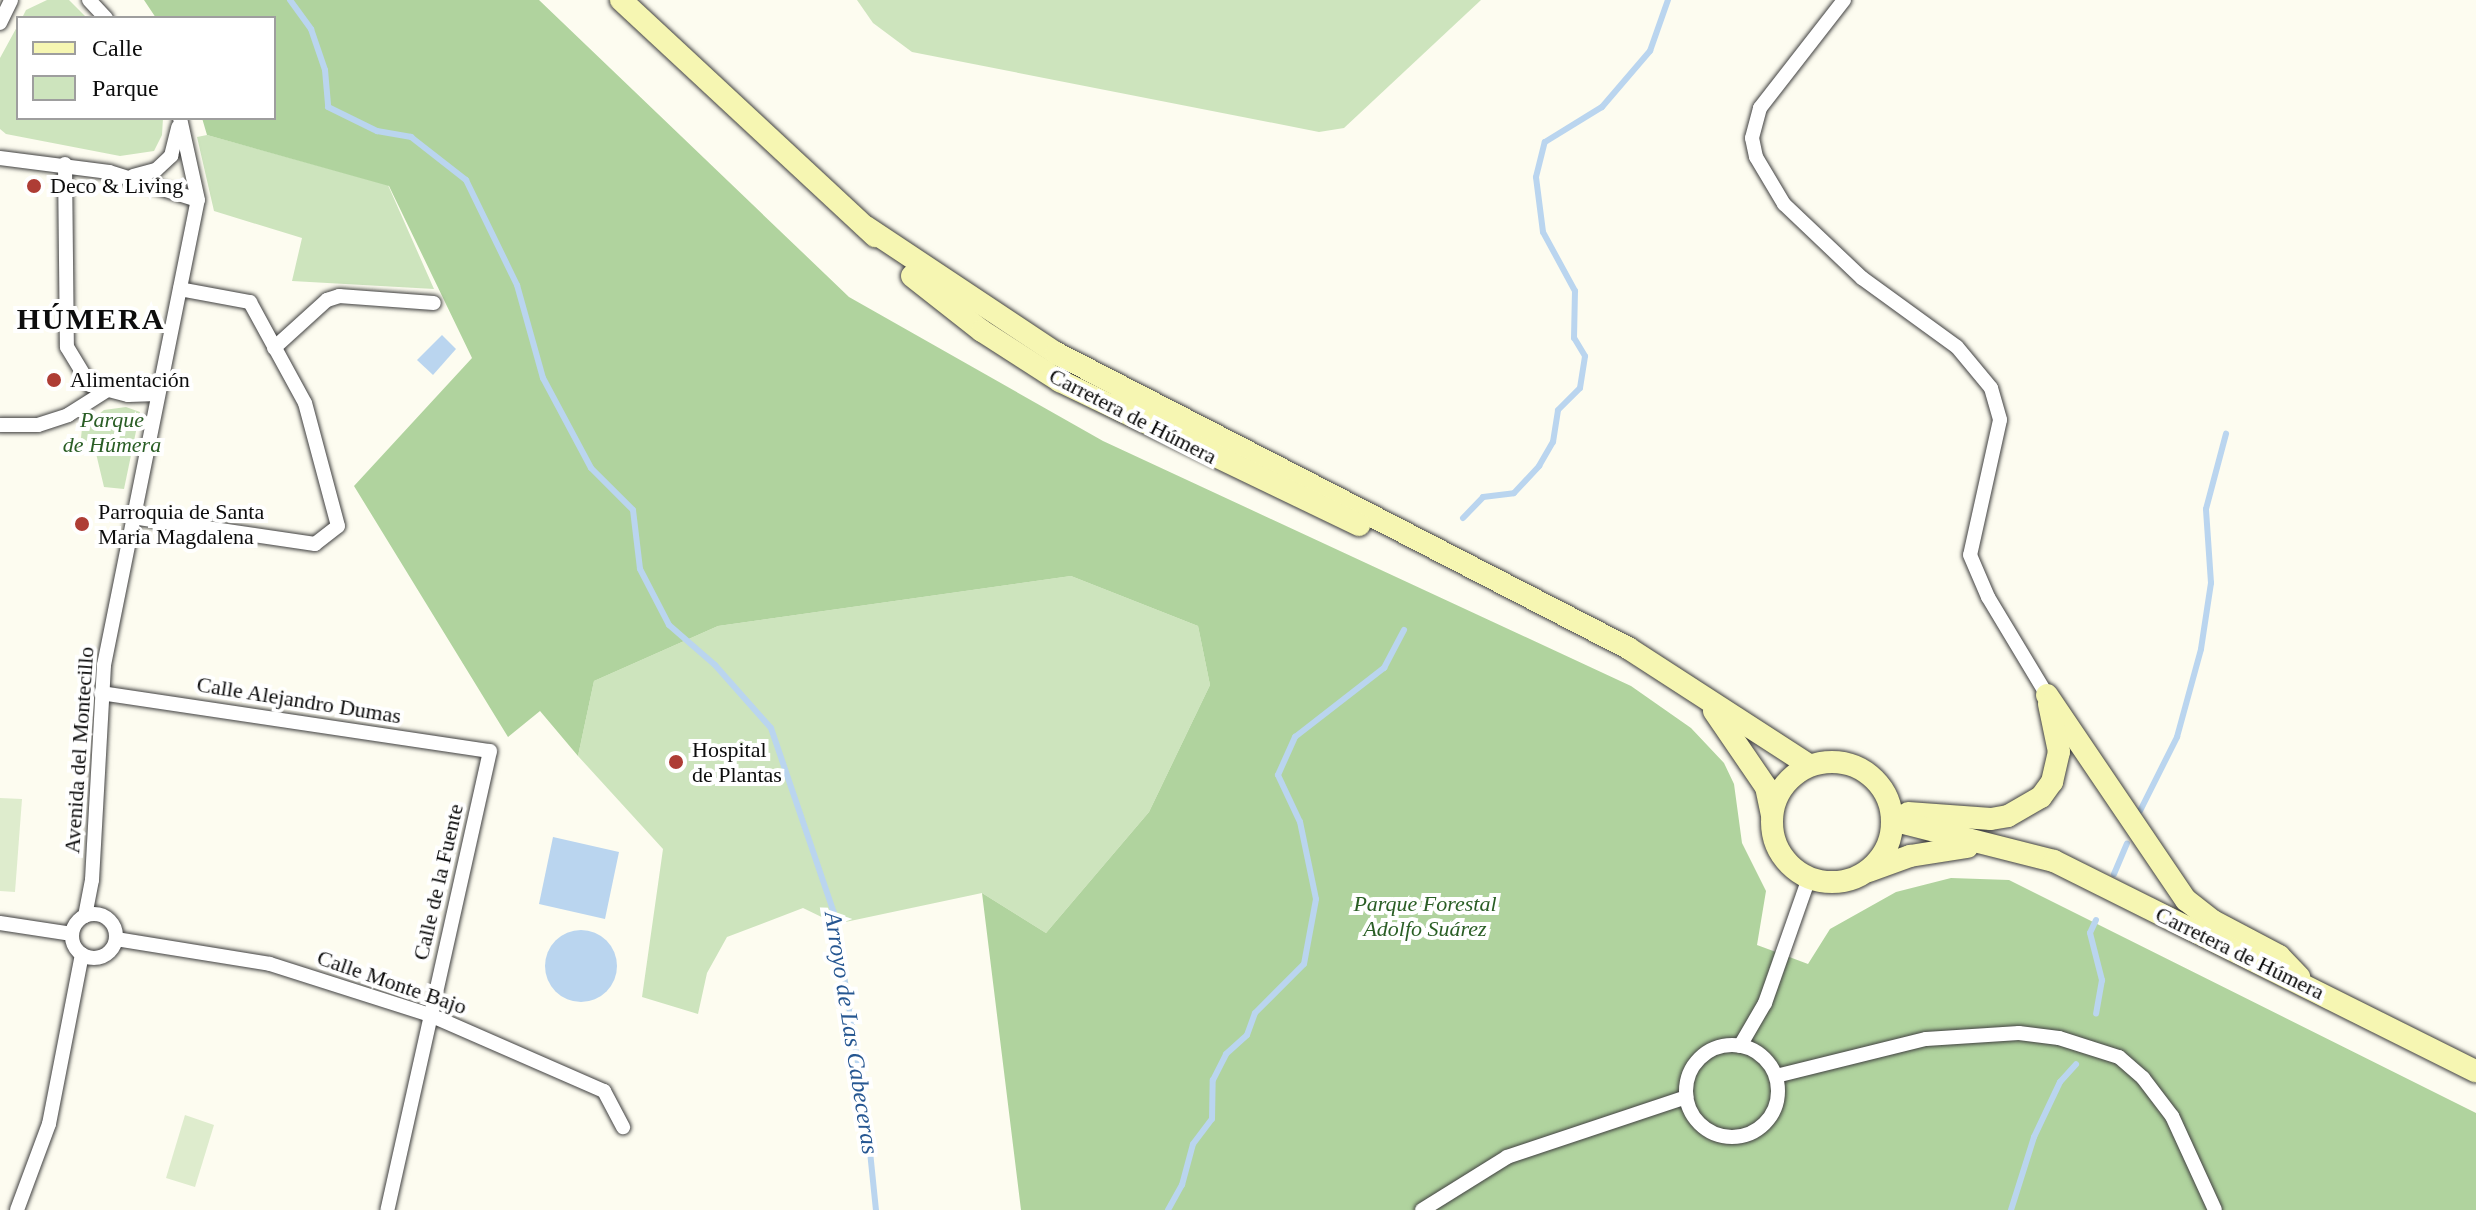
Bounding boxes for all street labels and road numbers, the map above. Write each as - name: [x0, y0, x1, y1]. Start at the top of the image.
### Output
- street label: Carretera de Húmera: [1045, 362, 1221, 470]
- street label: Avenida del Montecillo: [59, 646, 99, 854]
- street label: Calle Alejandro Dumas: [194, 671, 404, 729]
- street label: Calle de la Fuente: [407, 801, 469, 963]
- street label: Carretera de Húmera: [2151, 901, 2329, 1005]
- street label: Calle Monte Bajo: [314, 944, 470, 1020]

